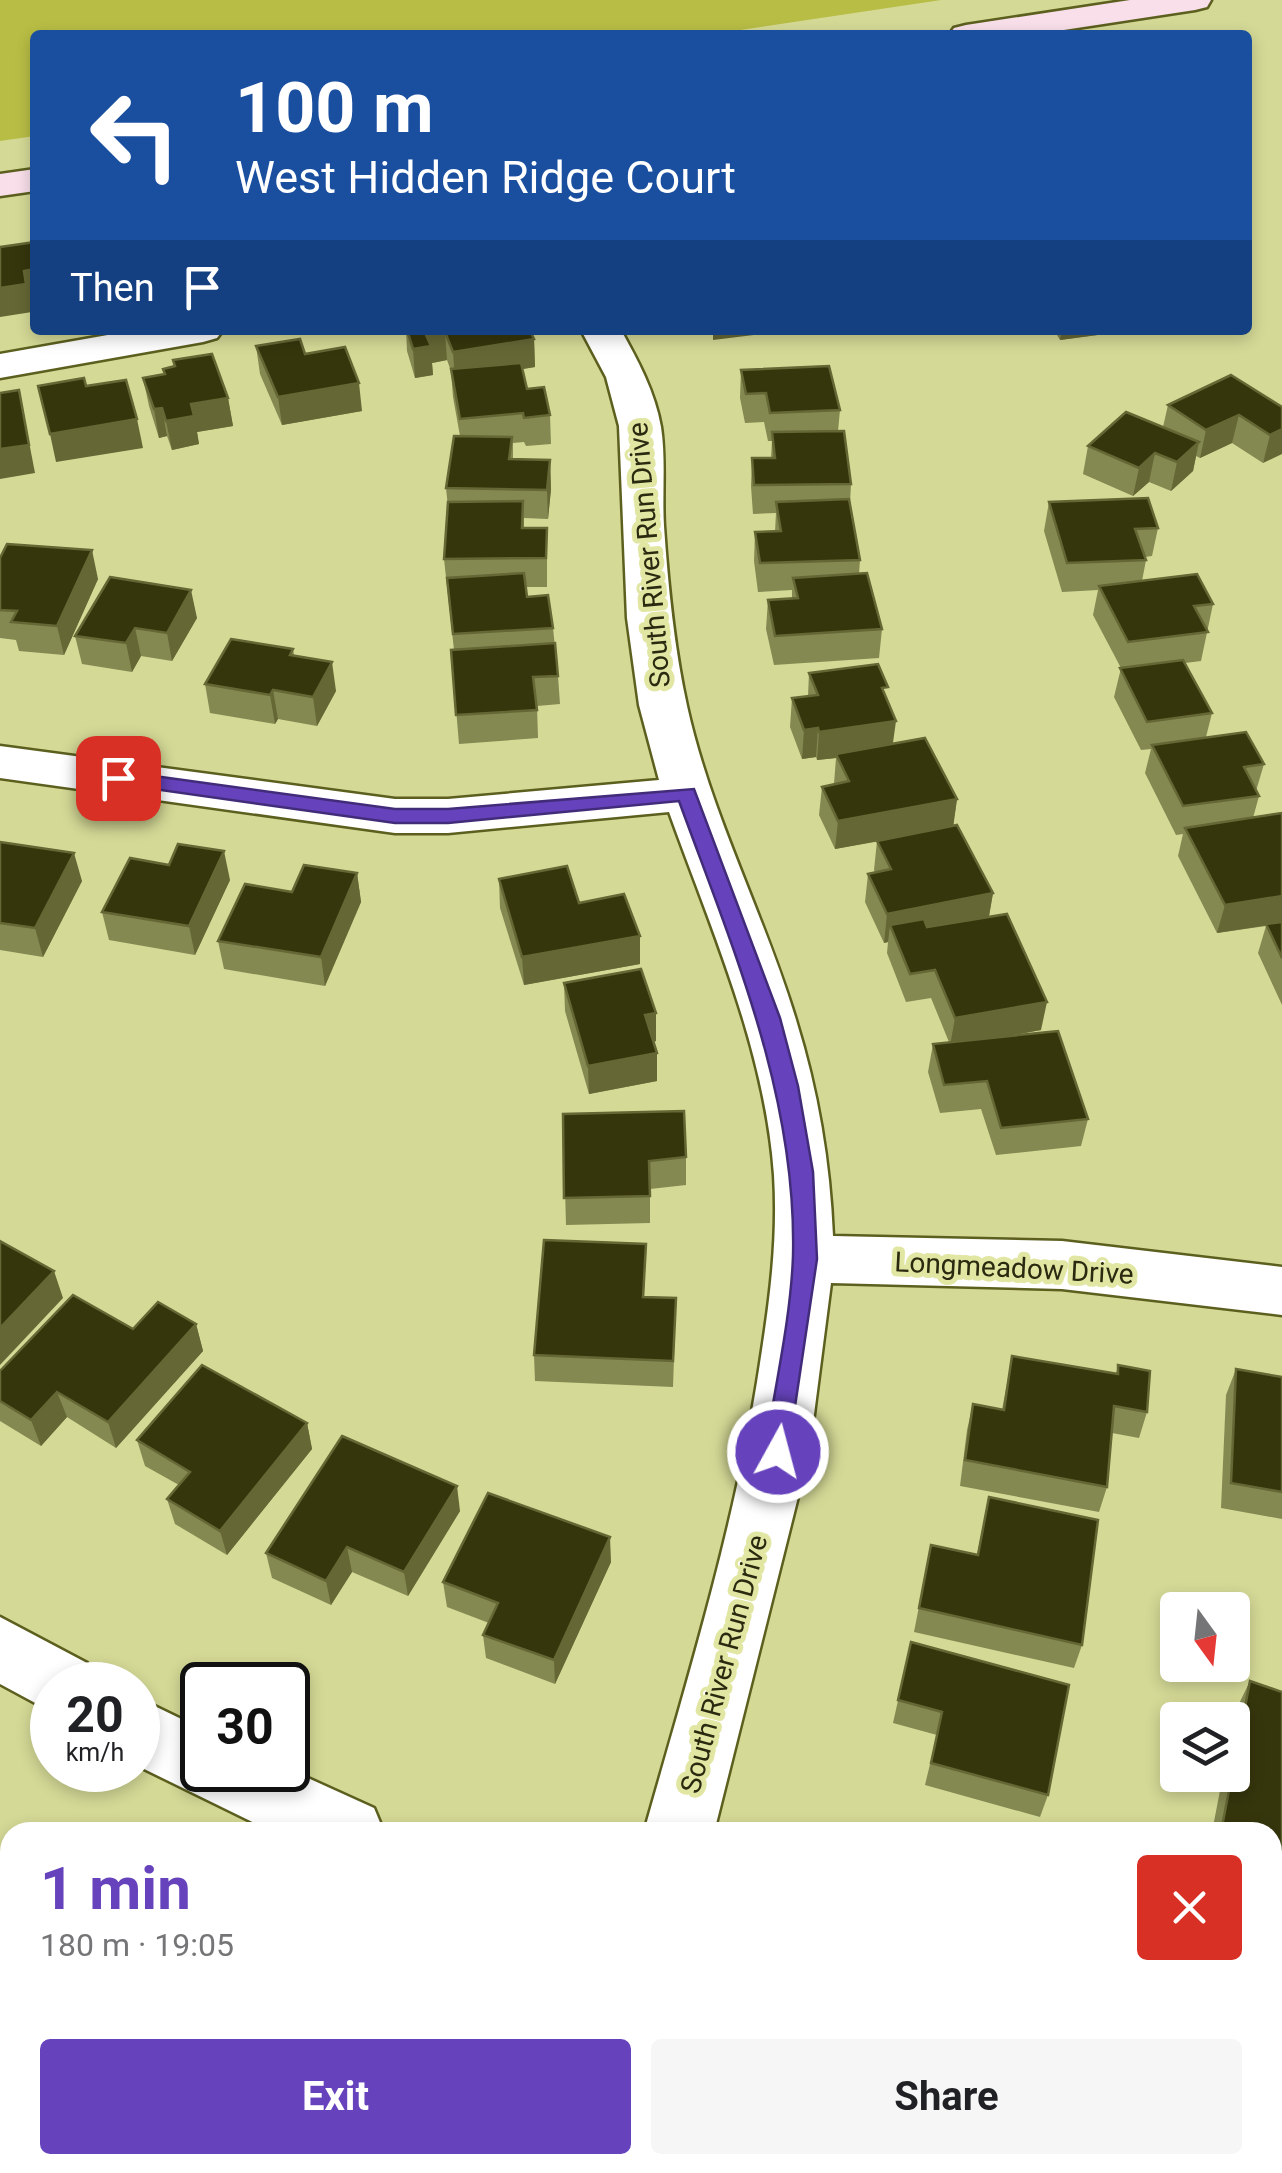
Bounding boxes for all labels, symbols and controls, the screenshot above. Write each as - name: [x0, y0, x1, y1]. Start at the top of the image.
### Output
- text: 100 m: [235, 67, 434, 149]
- icon: left: [70, 70, 200, 200]
- text: West Hidden Ridge Court: [235, 151, 736, 204]
- icon: arrive: [175, 260, 230, 315]
- text: Then: [70, 266, 155, 310]
- street label: South River Run Drive: [621, 421, 677, 689]
- pin: [76, 736, 161, 821]
- icon: arrive: [91, 751, 146, 806]
- street label: Longmeadow Drive: [894, 1245, 1134, 1291]
- position arrow: [726, 1400, 830, 1504]
- street label: South River Run Drive: [674, 1531, 774, 1797]
- north arrow: [1160, 1592, 1250, 1682]
- map controls: [1160, 1592, 1250, 1792]
- speed limit sign: 30: [180, 1662, 310, 1792]
- text: 20: [66, 1686, 124, 1744]
- button: layers: [1160, 1702, 1250, 1792]
- text: km/h: [66, 1738, 124, 1767]
- text: 1 min: [40, 1853, 191, 1924]
- button: close: [1137, 1855, 1242, 1960]
- text: 180 m · 19:05: [40, 1926, 234, 1964]
- button: Exit: [40, 2039, 631, 2154]
- button: Share: [651, 2039, 1242, 2154]

